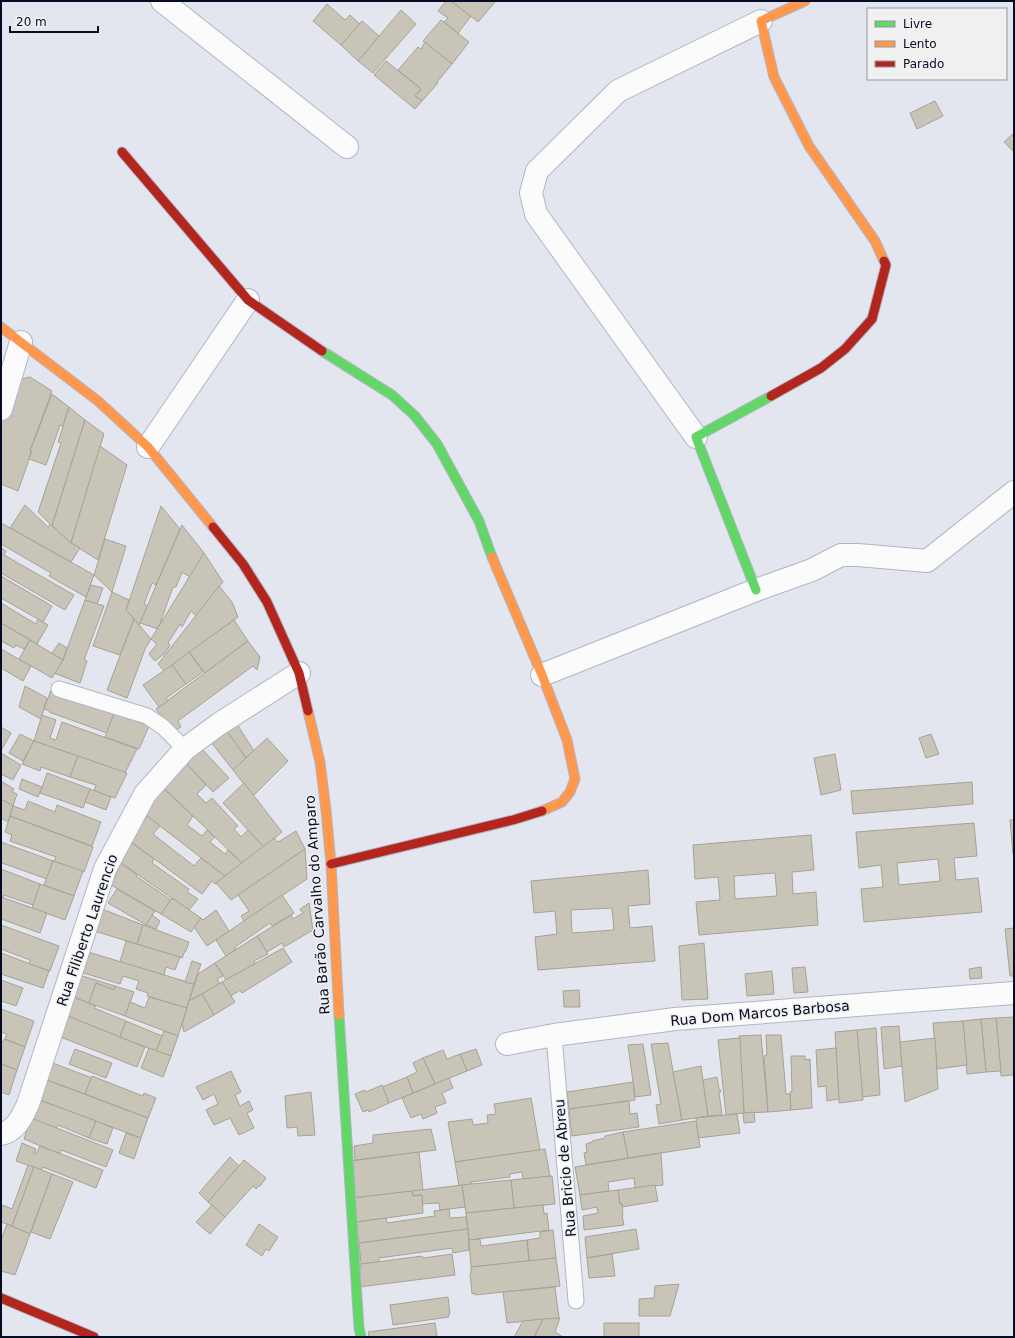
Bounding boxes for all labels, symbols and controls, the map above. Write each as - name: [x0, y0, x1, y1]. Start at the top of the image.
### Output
- scale bar: [10, 8, 98, 34]
- legend: [867, 8, 1007, 80]
- text: 20 m: [16, 15, 47, 29]
- text: Livre: [903, 17, 932, 31]
- text: Lento: [903, 37, 937, 51]
- text: Parado: [903, 57, 944, 71]
- street label: Rua Barão Carvalho do Amparo: [301, 795, 333, 1015]
- street label: Rua Filiberto Laurencio: [53, 852, 121, 1008]
- street label: Rua Dom Marcos Barbosa: [670, 997, 850, 1029]
- street label: Rua Bricio de Abreu: [551, 1098, 579, 1238]

